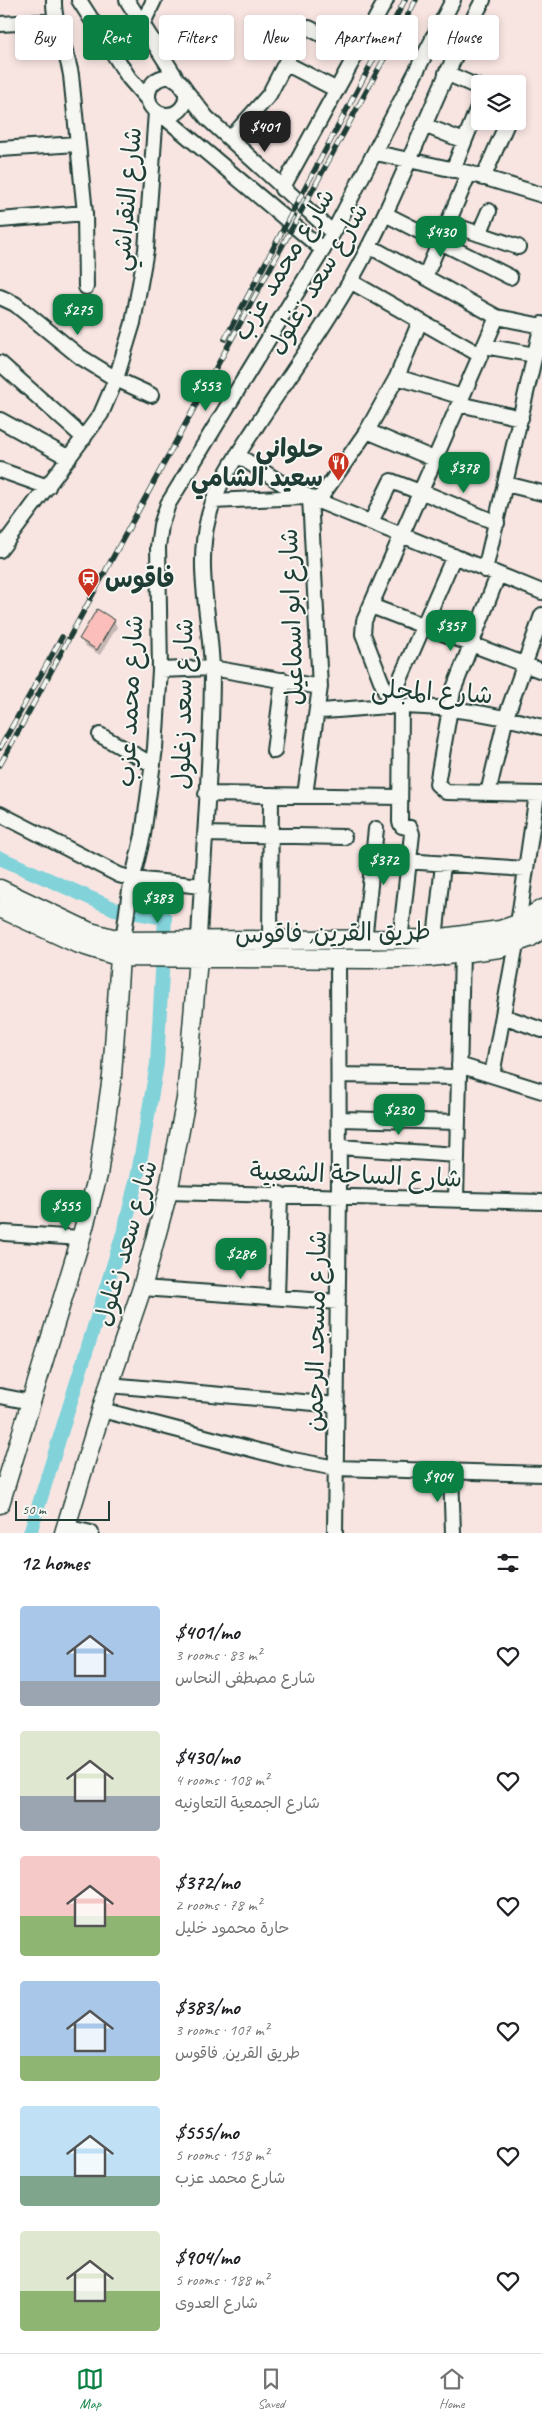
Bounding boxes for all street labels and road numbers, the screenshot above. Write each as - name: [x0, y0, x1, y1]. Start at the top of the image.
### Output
- street label: شارع النقراشي: [105, 126, 154, 273]
- street label: شارع محمد عزب: [226, 182, 343, 347]
- street label: شارع سعد زغلول: [260, 197, 377, 361]
- street label: شارع ابو اسماعيل: [273, 528, 312, 706]
- street label: شارع محمد عزب: [110, 614, 151, 788]
- street label: شارع سعد زغلول: [166, 618, 201, 790]
- street label: شارع المجلى: [370, 673, 494, 712]
- street label: طريق القرين, فاقوس: [235, 915, 431, 951]
- street label: شارع الساحة الشعبية: [249, 1155, 463, 1196]
- street label: شارع سعد زغلول: [87, 1157, 166, 1330]
- street label: شارع مسجد الرحمن: [298, 1230, 335, 1432]

